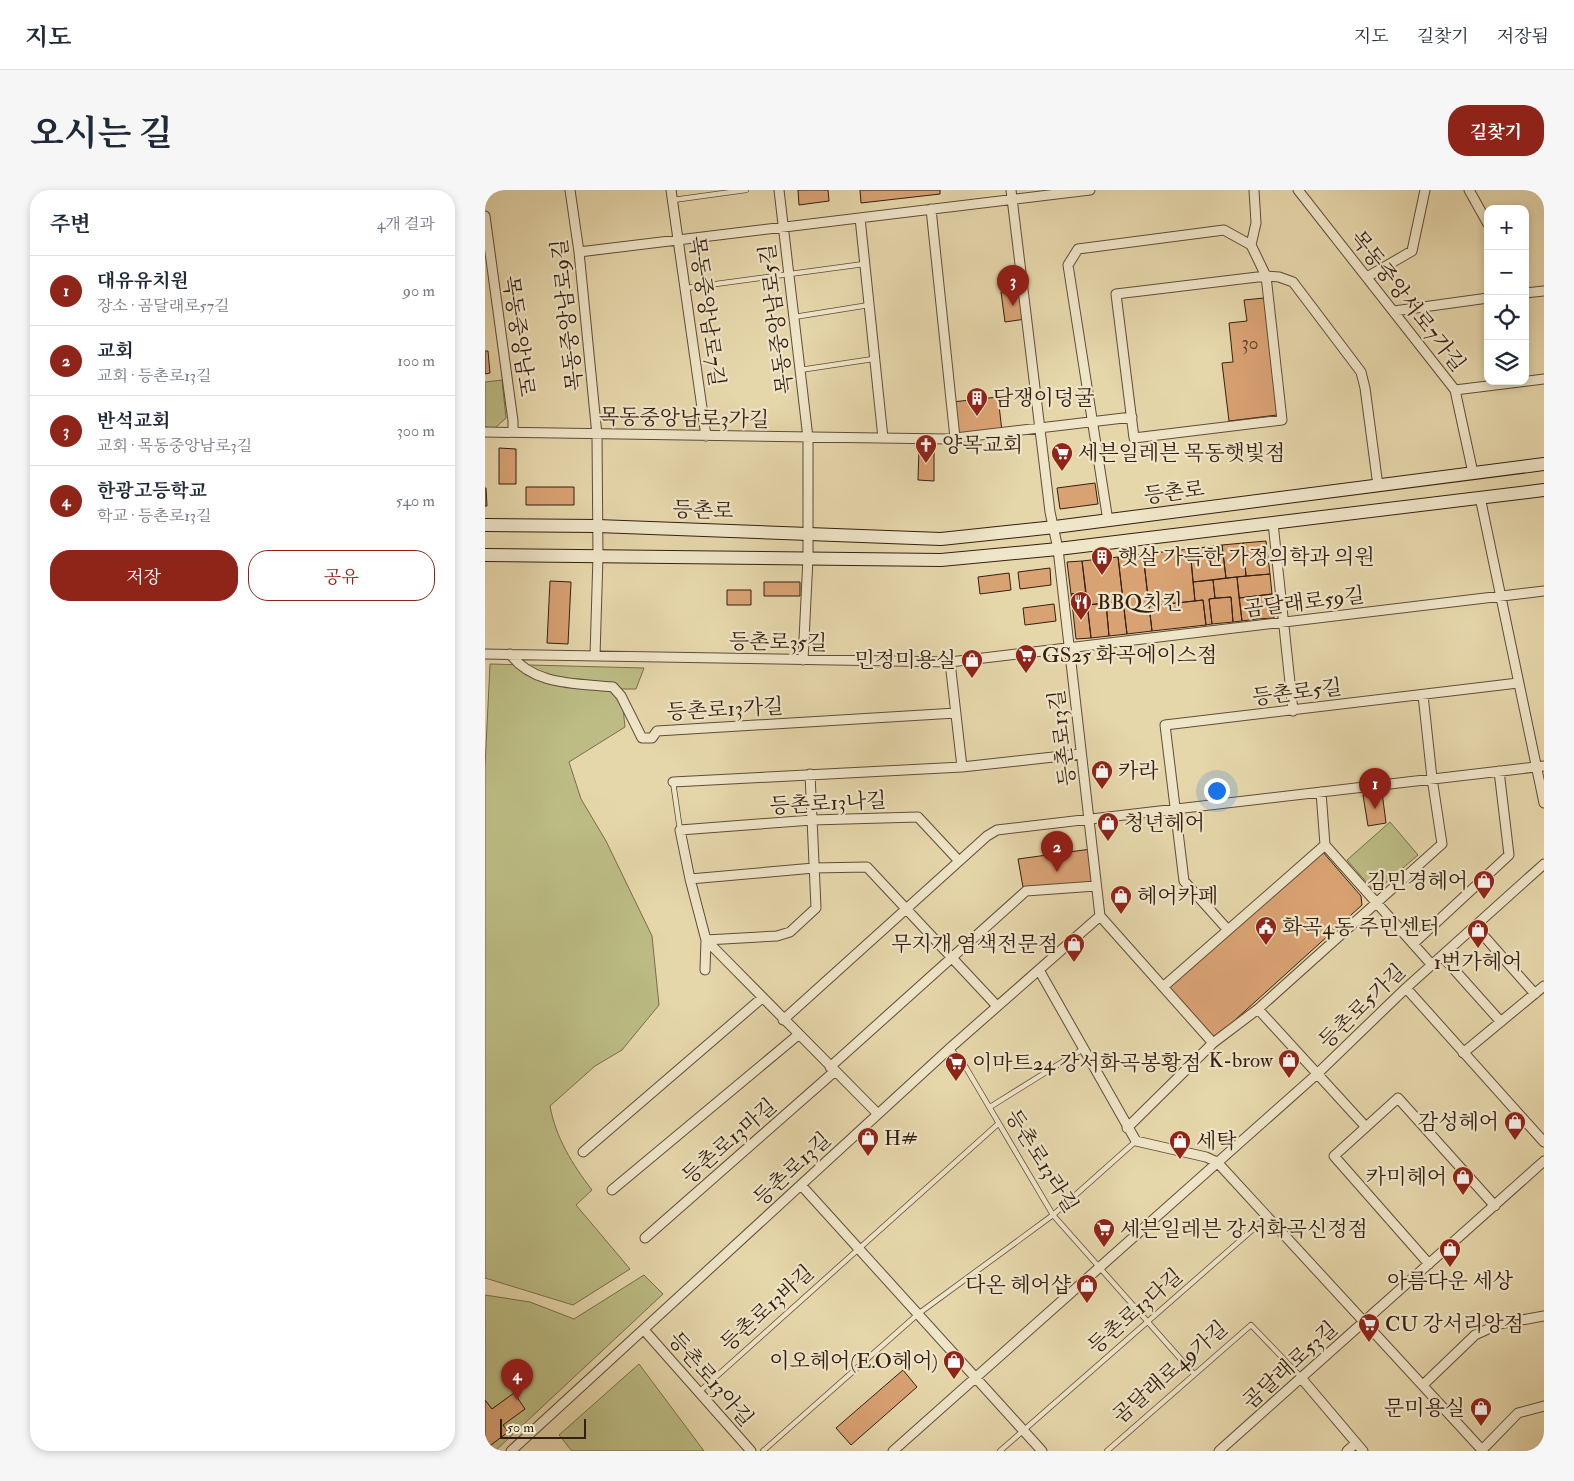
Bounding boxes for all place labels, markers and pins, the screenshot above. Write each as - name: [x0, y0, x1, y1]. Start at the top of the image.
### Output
- pin: 3: [997, 265, 1029, 306]
- place label: 담쟁이덩굴: [993, 385, 1094, 412]
- building icon: 담쟁이덩굴: [965, 386, 989, 417]
- place label: 양목교회: [942, 432, 1023, 459]
- church icon: 양목교회: [914, 433, 938, 464]
- place label: 세븐일레븐 목동햇빛점: [1078, 440, 1285, 467]
- supermarket icon: 세븐일레븐 목동햇빛점: [1050, 441, 1074, 472]
- place label: 햇살 가득한 가정의학과 의원: [1118, 544, 1375, 571]
- building icon: 햇살 가득한 가정의학과 의원: [1090, 545, 1114, 576]
- place label: BBQ치킨: [1097, 589, 1183, 616]
- restaurant icon: BBQ치킨: [1069, 590, 1093, 621]
- place label: GS25 화곡에이스점: [1042, 642, 1217, 669]
- supermarket icon: GS25 화곡에이스점: [1014, 643, 1038, 674]
- place label: 민정미용실: [855, 647, 956, 674]
- shop icon: 민정미용실: [960, 648, 984, 679]
- place label: 카라: [1118, 758, 1159, 785]
- shop icon: 카라: [1090, 759, 1114, 790]
- pin: 1: [1359, 768, 1391, 809]
- place label: 청년헤어: [1124, 810, 1205, 837]
- shop icon: 청년헤어: [1096, 811, 1120, 842]
- pin: 2: [1041, 831, 1073, 872]
- place label: 김민경헤어: [1367, 868, 1468, 895]
- shop icon: 김민경헤어: [1472, 869, 1496, 900]
- place label: 헤어카페: [1137, 883, 1218, 910]
- shop icon: 헤어카페: [1109, 884, 1133, 915]
- place label: 화곡4동 주민센터: [1282, 914, 1440, 941]
- public building icon: 화곡4동 주민센터: [1254, 915, 1278, 946]
- shop icon: 1번가헤어: [1466, 918, 1490, 949]
- place label: 무지개 염색전문점: [891, 931, 1058, 958]
- shop icon: 무지개 염색전문점: [1062, 932, 1086, 963]
- place label: 1번가헤어: [1434, 949, 1522, 976]
- place label: K-brow: [1209, 1047, 1274, 1074]
- shop icon: K-brow: [1277, 1048, 1301, 1079]
- place label: 이마트24 강서화곡봉황점: [972, 1050, 1201, 1077]
- supermarket icon: 이마트24 강서화곡봉황점: [944, 1051, 968, 1082]
- place label: 감성헤어: [1418, 1109, 1499, 1136]
- shop icon: 감성헤어: [1503, 1110, 1527, 1141]
- place label: H#: [884, 1125, 918, 1152]
- shop icon: H#: [856, 1126, 880, 1157]
- place label: 세탁: [1196, 1128, 1237, 1155]
- shop icon: 세탁: [1168, 1129, 1192, 1160]
- place label: 카미헤어: [1366, 1164, 1447, 1191]
- shop icon: 카미헤어: [1451, 1165, 1475, 1196]
- place label: 세븐일레븐 강서화곡신정점: [1120, 1216, 1368, 1243]
- supermarket icon: 세븐일레븐 강서화곡신정점: [1092, 1217, 1116, 1248]
- shop icon: 아름다운 세상: [1438, 1237, 1462, 1268]
- place label: 아름다운 세상: [1387, 1268, 1514, 1295]
- place label: 다온 헤어샵: [965, 1272, 1072, 1299]
- shop icon: 다온 헤어샵: [1075, 1273, 1099, 1304]
- place label: CU 강서리앙점: [1385, 1311, 1524, 1338]
- supermarket icon: CU 강서리앙점: [1357, 1312, 1381, 1343]
- place label: 이오헤어(E.O헤어): [769, 1348, 938, 1375]
- shop icon: 이오헤어(E.O헤어): [942, 1349, 966, 1380]
- pin: 4: [501, 1359, 533, 1400]
- place label: 문미용실: [1384, 1395, 1465, 1422]
- shop icon: 문미용실: [1469, 1396, 1493, 1427]

